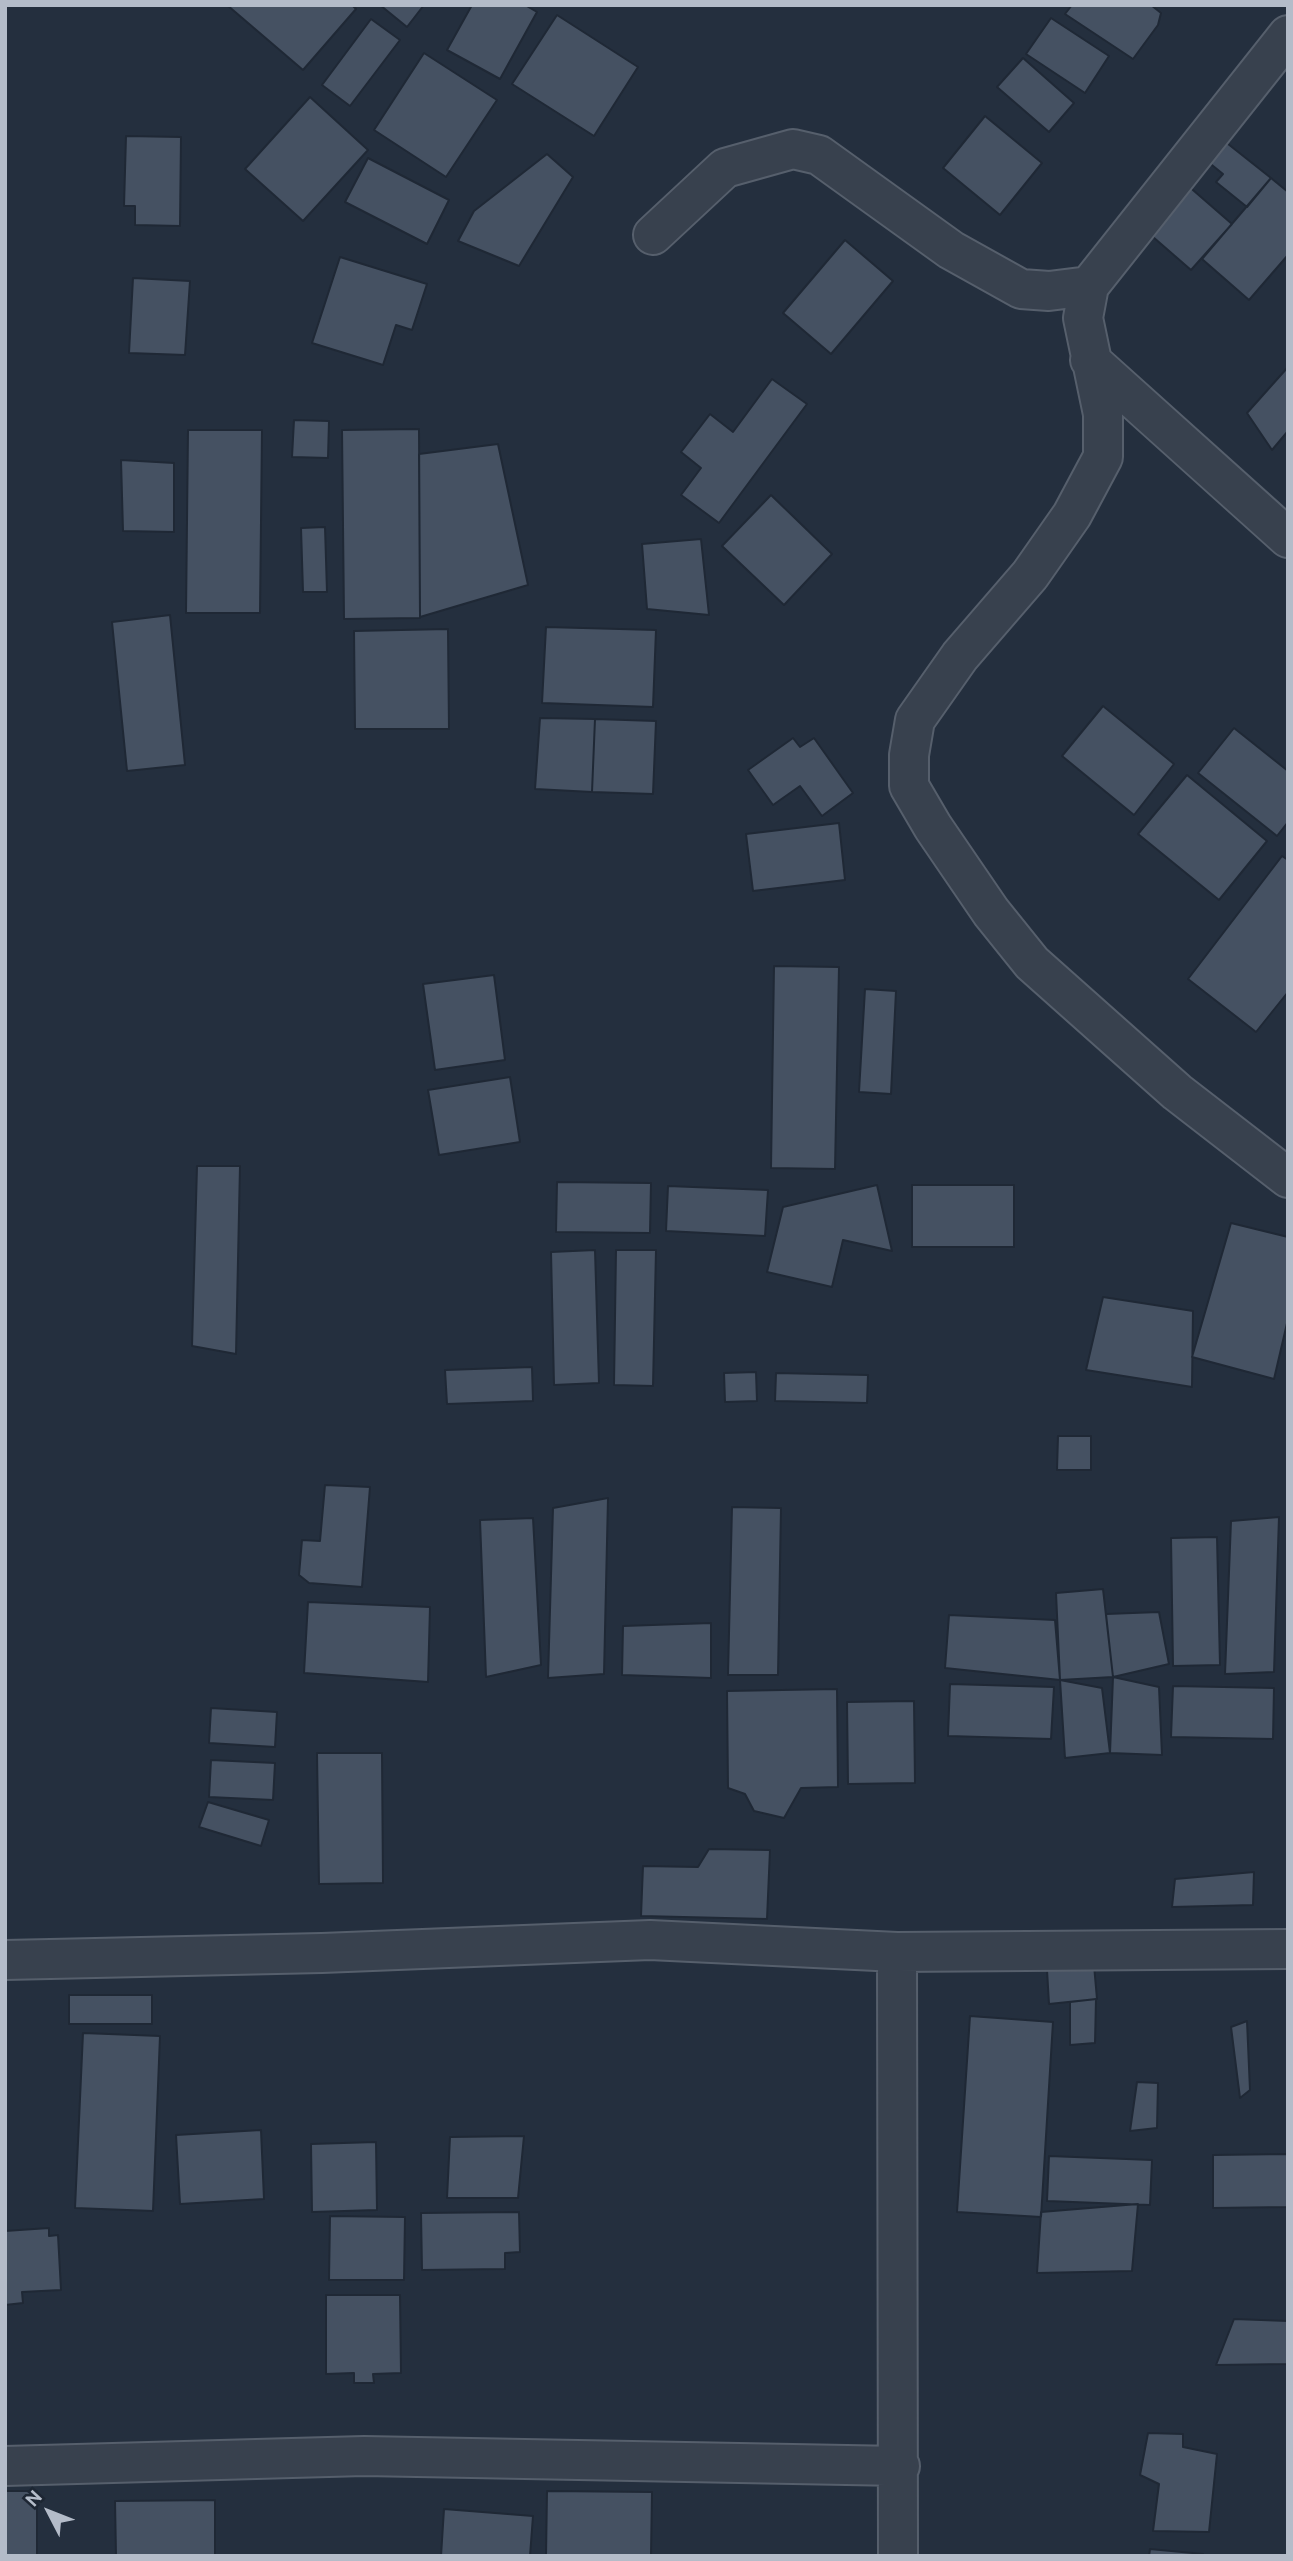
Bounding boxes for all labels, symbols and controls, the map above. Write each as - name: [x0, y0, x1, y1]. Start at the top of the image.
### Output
- north arrow: [14, 2477, 84, 2547]
- text: N: [20, 2485, 46, 2511]

